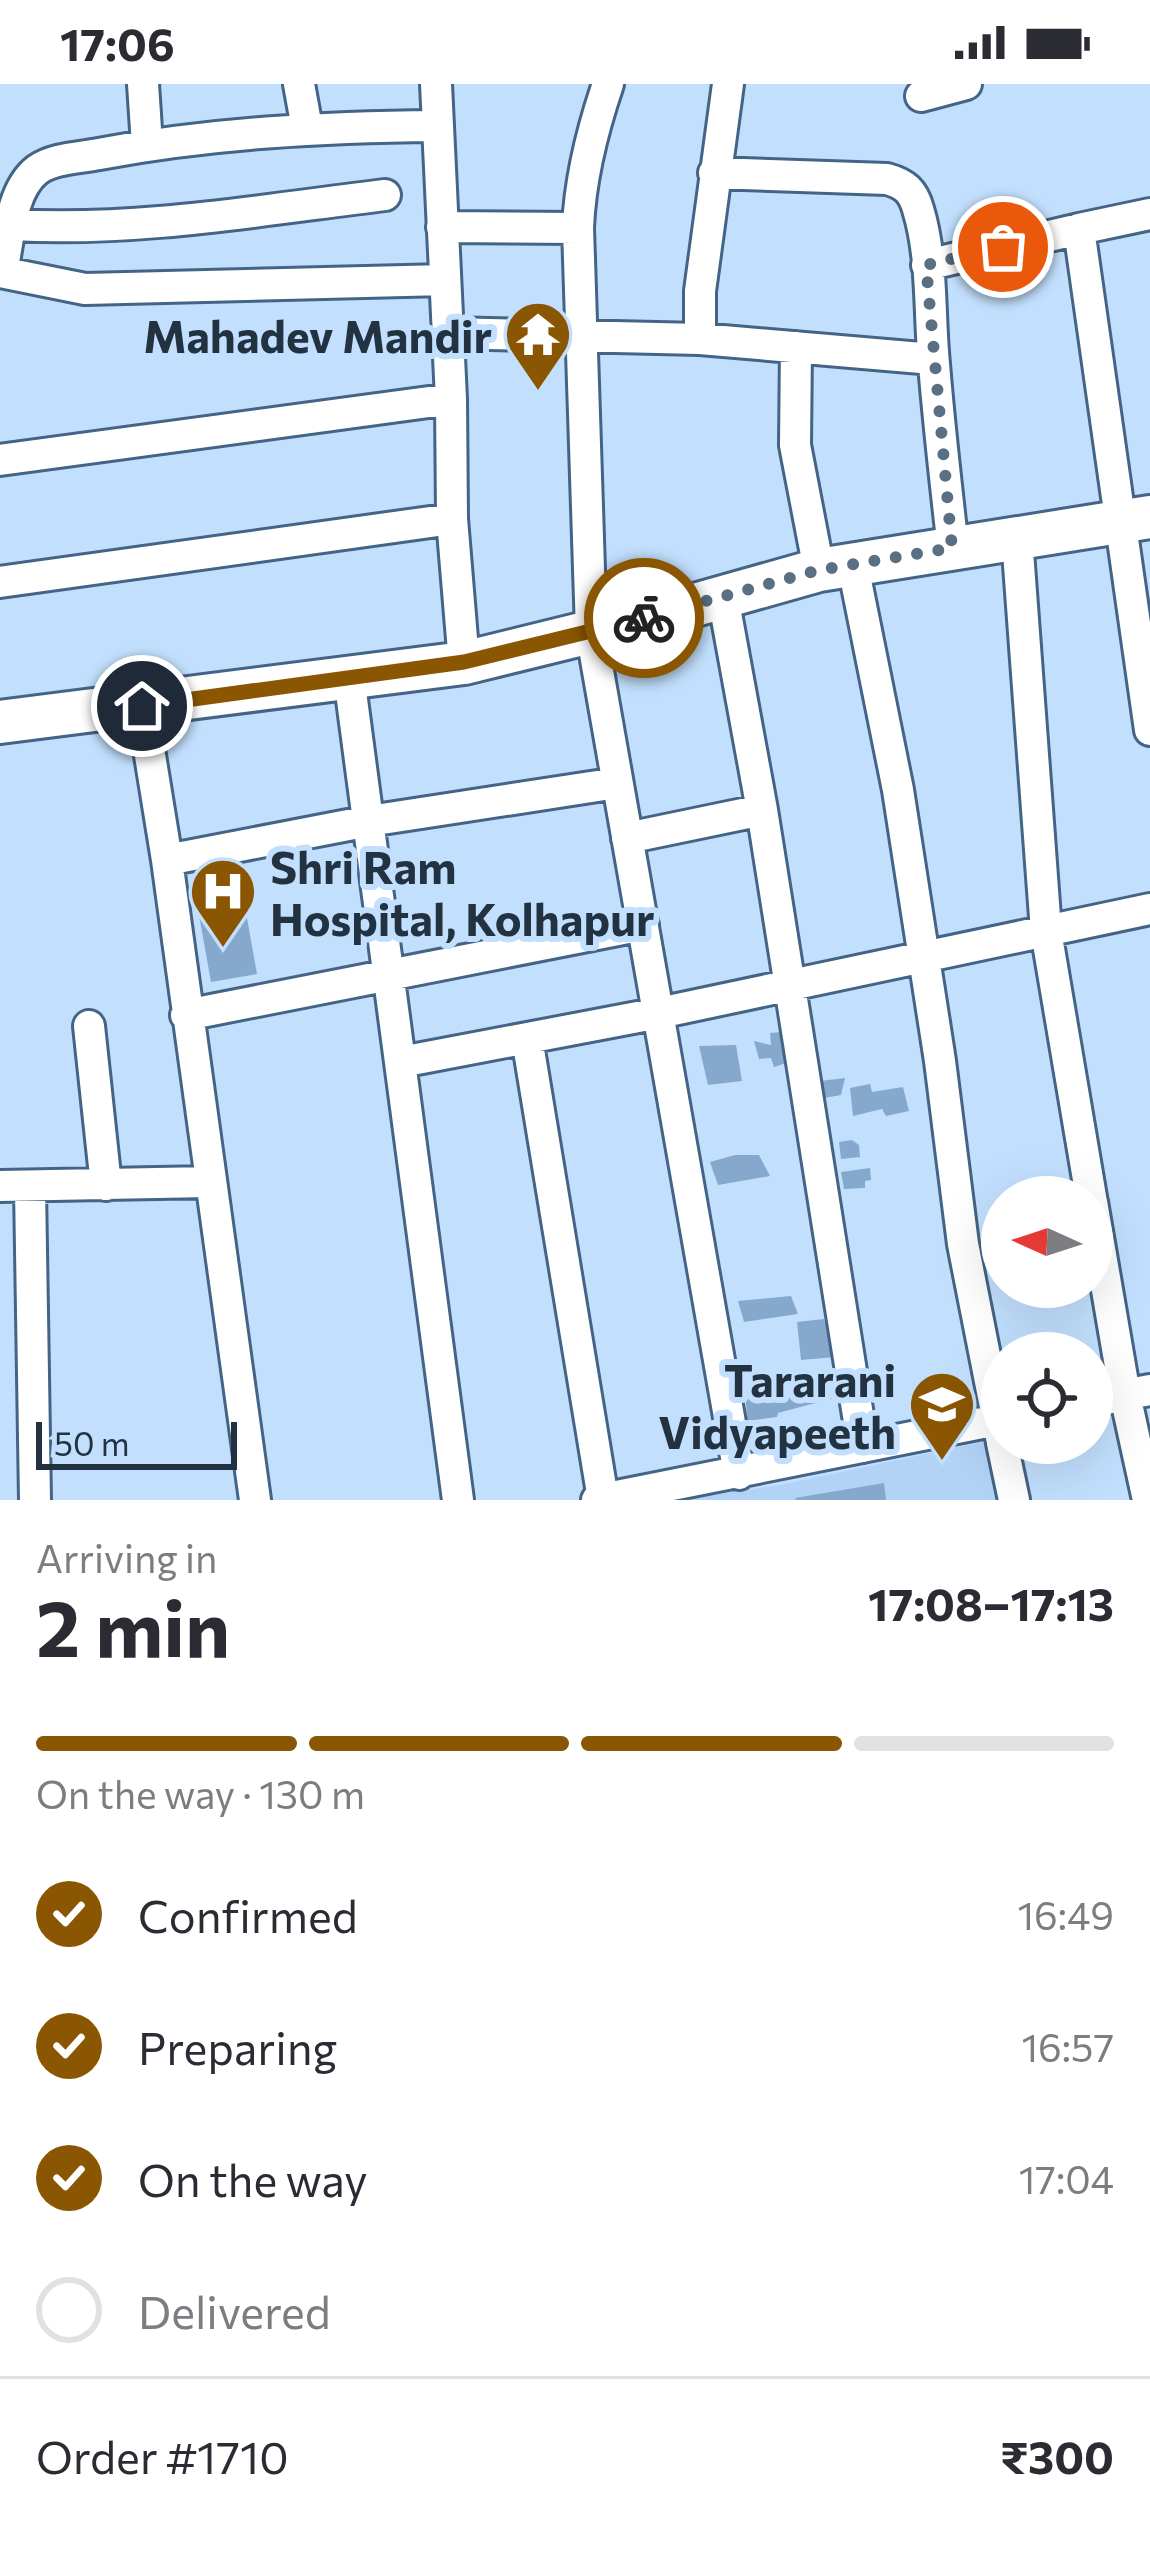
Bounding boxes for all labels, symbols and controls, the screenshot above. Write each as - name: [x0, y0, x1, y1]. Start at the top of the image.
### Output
- text: 17:06: [60, 15, 175, 70]
- pin: [952, 196, 1054, 298]
- icon: bag: [970, 214, 1036, 280]
- temple icon: Mahadev Mandir: [503, 299, 573, 393]
- place label: Mahadev Mandir: [143, 307, 492, 362]
- courier: [584, 558, 704, 678]
- icon: bike: [611, 585, 677, 651]
- pin: [91, 655, 193, 757]
- icon: home: [109, 673, 175, 739]
- place label: Shri Ram Hospital, Kolhapur: [270, 838, 654, 945]
- hospital icon: Shri Ram Hospital, Kolhapur: [188, 856, 258, 950]
- north arrow: [981, 1176, 1113, 1308]
- map controls: [981, 1176, 1113, 1464]
- button: locate: [981, 1332, 1113, 1464]
- place label: Tararani Vidyapeeth: [658, 1351, 896, 1458]
- school or university icon: Tararani Vidyapeeth: [907, 1369, 977, 1463]
- scale bar: [36, 1416, 237, 1469]
- text: 50 m: [54, 1422, 130, 1463]
- text: Arriving in: [36, 1533, 217, 1581]
- text: 17:08–17:13: [868, 1575, 1114, 1630]
- text: 2 min: [36, 1578, 230, 1673]
- text: On the way · 130 m: [36, 1769, 365, 1817]
- icon: check: [36, 1881, 102, 1947]
- text: Confirmed: [138, 1887, 358, 1942]
- text: 16:49: [1017, 1890, 1114, 1938]
- icon: check: [36, 2013, 102, 2079]
- text: Preparing: [138, 2019, 337, 2074]
- text: 16:57: [1021, 2022, 1114, 2070]
- icon: check: [36, 2145, 102, 2211]
- text: On the way: [138, 2151, 368, 2206]
- text: 17:04: [1019, 2154, 1114, 2202]
- text: Delivered: [138, 2283, 331, 2338]
- text: Order #1710: [36, 2428, 289, 2483]
- text: ₹300: [1000, 2428, 1114, 2483]

